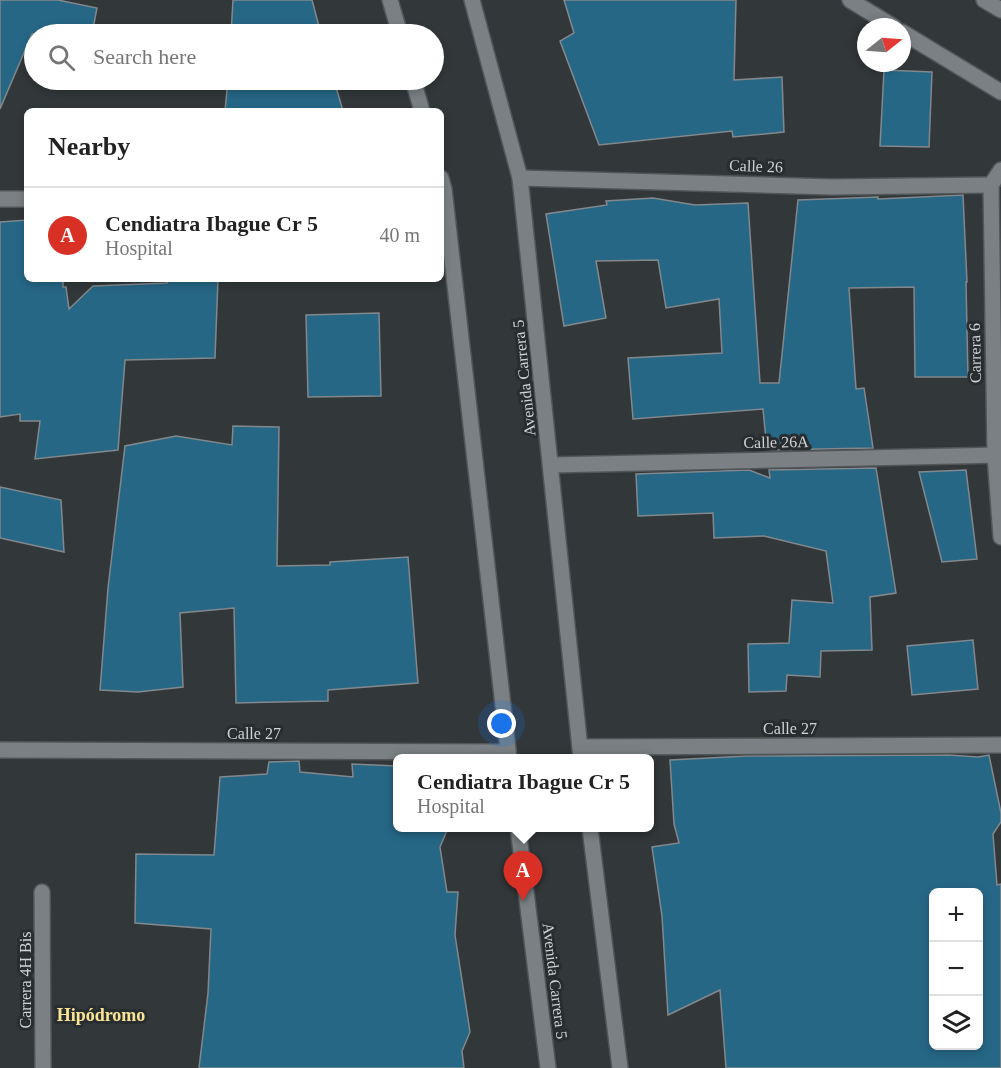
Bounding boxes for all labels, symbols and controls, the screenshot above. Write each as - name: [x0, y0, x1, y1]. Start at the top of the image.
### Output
- north arrow: [857, 18, 911, 72]
- search box: [24, 24, 444, 90]
- icon: search: [45, 41, 78, 74]
- text: Search here: [93, 44, 196, 69]
- text: Nearby: [48, 132, 130, 161]
- street label: Calle 26: [729, 157, 783, 175]
- text: Cendiatra Ibague Cr 5: [105, 211, 318, 236]
- text: A: [60, 224, 75, 246]
- text: 40 m: [379, 224, 420, 246]
- text: Hospital: [105, 237, 173, 259]
- street label: Avenida Carrera 5: [509, 319, 539, 437]
- street label: Carrera 6: [966, 323, 984, 383]
- street label: Calle 26A: [743, 433, 809, 451]
- your location: [487, 709, 516, 738]
- street label: Calle 27: [763, 720, 817, 737]
- street label: Calle 27: [227, 725, 281, 742]
- popup: [393, 754, 654, 832]
- text: Cendiatra Ibague Cr 5: [417, 769, 630, 794]
- text: Hospital: [417, 795, 485, 817]
- pin: A: [504, 852, 542, 901]
- map controls: [929, 888, 983, 1050]
- button: +: [929, 888, 983, 942]
- street label: Avenida Carrera 5: [539, 922, 571, 1040]
- street label: Carrera 4H Bis: [17, 932, 34, 1028]
- button: −: [929, 942, 983, 996]
- button: layers: [929, 996, 983, 1050]
- district label: Hipódromo: [57, 1005, 145, 1025]

